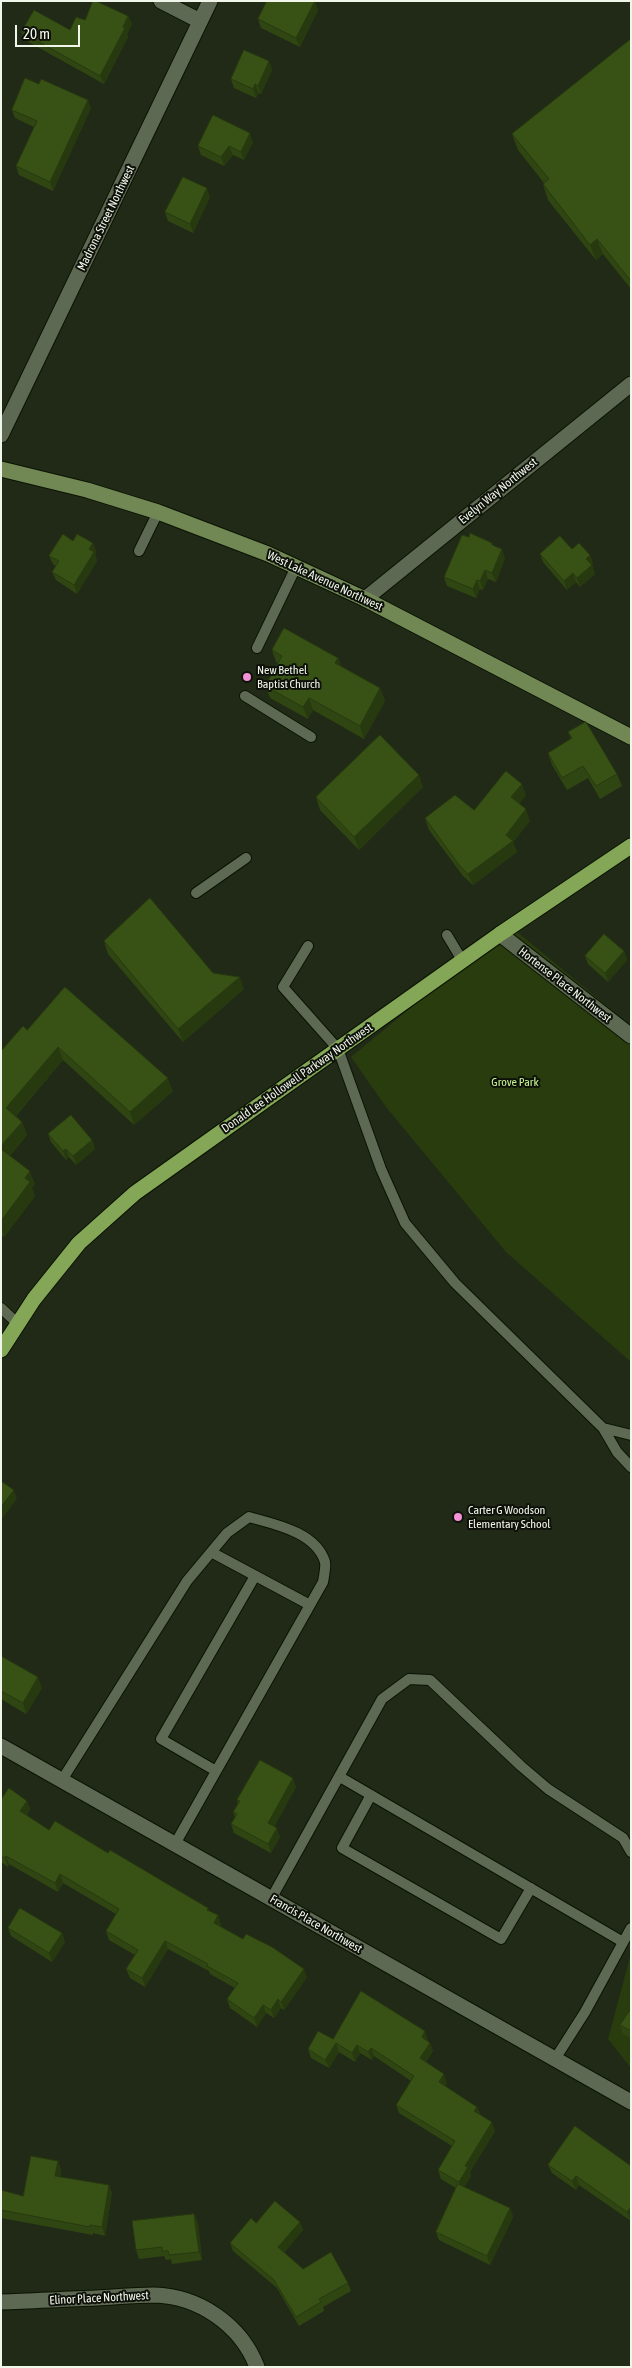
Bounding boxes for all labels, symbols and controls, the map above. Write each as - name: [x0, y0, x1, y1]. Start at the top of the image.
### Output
- scale bar: [18, 15, 82, 47]
- text: 20 m: [23, 25, 50, 42]
- street label: Madrona Street Northwest: [74, 163, 138, 273]
- street label: Evelyn Way Northwest: [456, 455, 540, 527]
- street label: West Lake Avenue Northwest: [265, 548, 385, 614]
- place label: New Bethel Baptist Church: [257, 663, 320, 691]
- marker: New Bethel Baptist Church: [241, 671, 253, 683]
- street label: Hortense Place Northwest: [516, 944, 614, 1026]
- street label: Donald Lee Hollowell Parkway Northwest: [219, 1020, 375, 1136]
- park label: Grove Park: [491, 1075, 539, 1089]
- place label: Carter G Woodson Elementary School: [468, 1503, 550, 1531]
- marker: Carter G Woodson Elementary School: [452, 1511, 464, 1523]
- street label: Francis Place Northwest: [267, 1892, 365, 1956]
- street label: Elinor Place Northwest: [49, 2288, 149, 2308]

